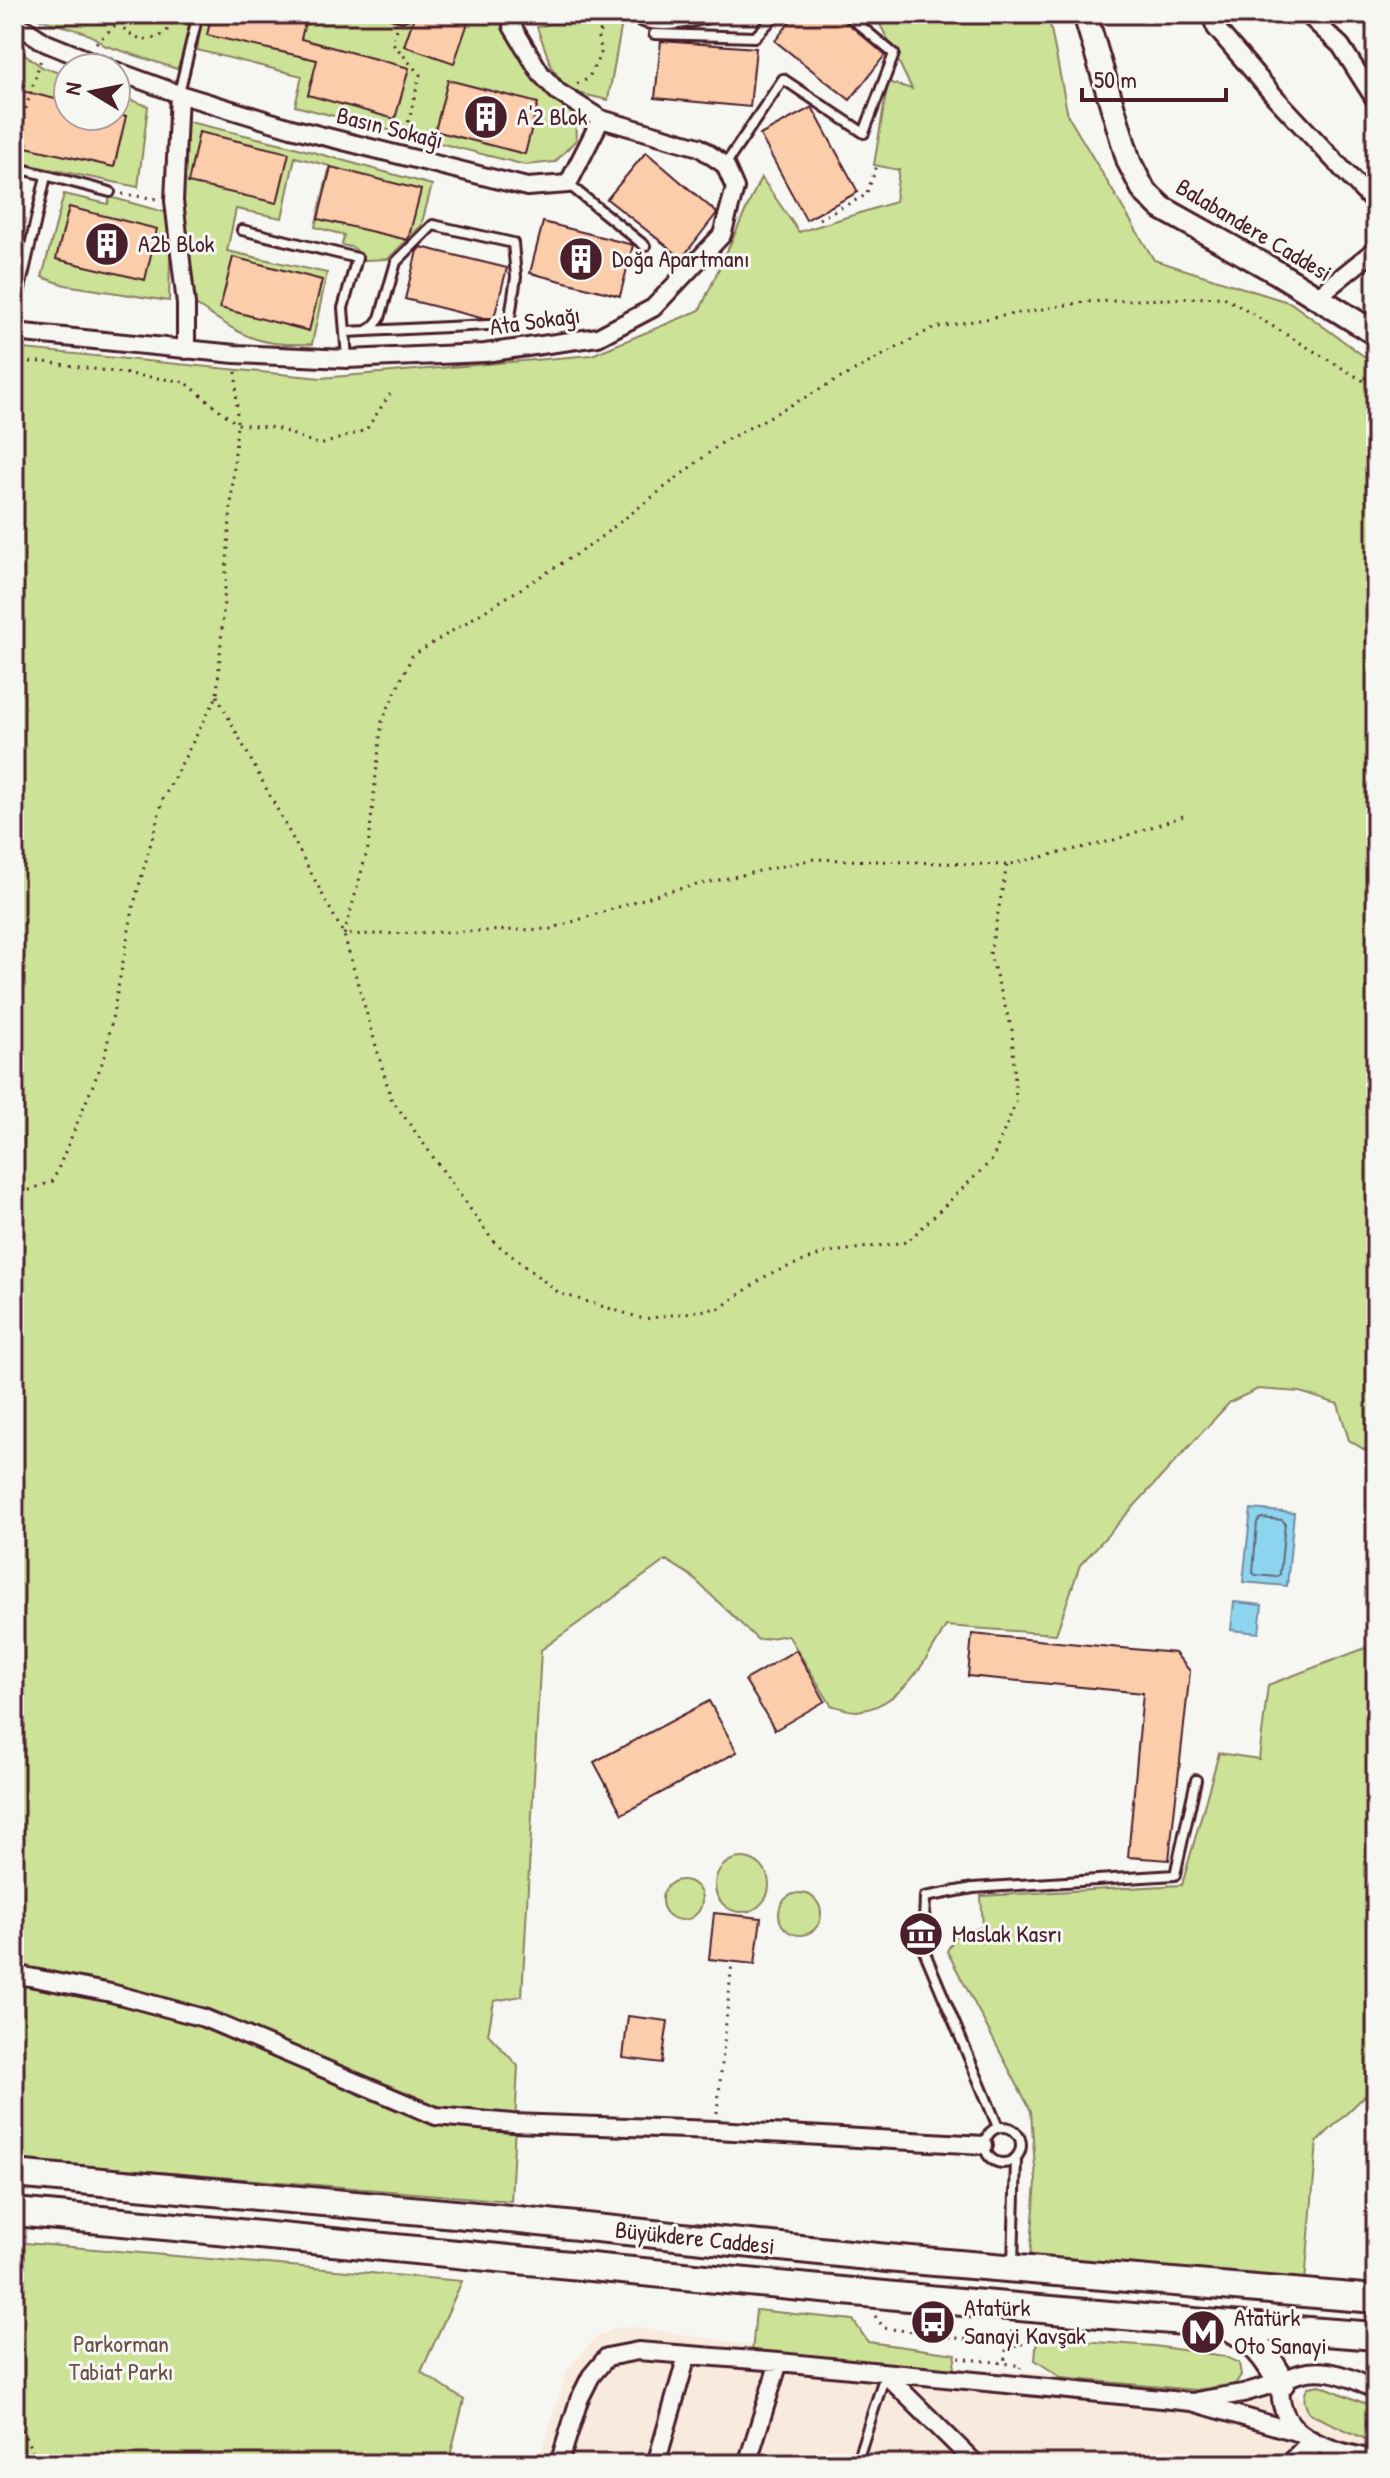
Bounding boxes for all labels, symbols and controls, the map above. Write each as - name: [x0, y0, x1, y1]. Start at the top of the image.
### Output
- north arrow: [52, 52, 132, 132]
- scale bar: [1082, 52, 1226, 102]
- text: 50 m: [1094, 63, 1137, 95]
- text: N: [57, 80, 88, 97]
- building icon: A'2 Blok: [462, 93, 510, 141]
- street label: Basın Sokağı: [334, 98, 447, 156]
- place label: A'2 Blok: [517, 100, 588, 132]
- street label: Balabandere Caddesi: [1171, 170, 1338, 288]
- building icon: A2b Blok: [83, 220, 131, 268]
- place label: A2b Blok: [138, 227, 215, 259]
- building icon: Doğa Apartmanı: [557, 235, 605, 283]
- place label: Doğa Apartmanı: [612, 242, 750, 274]
- street label: Ata Sokağı: [488, 298, 582, 342]
- museum icon: Maslak Kasrı: [897, 1910, 945, 1958]
- place label: Maslak Kasrı: [952, 1917, 1062, 1949]
- street label: Büyükdere Caddesi: [614, 2213, 776, 2261]
- place label: Atatürk Sanayi Kavşak: [964, 2291, 1086, 2351]
- bus stop icon: Atatürk Sanayi Kavşak: [909, 2298, 957, 2346]
- place label: Atatürk Oto Sanayi: [1234, 2301, 1327, 2361]
- metro station icon: Atatürk Oto Sanayi: [1179, 2308, 1227, 2356]
- park label: Parkorman Tabiat Parkı: [69, 2327, 173, 2387]

